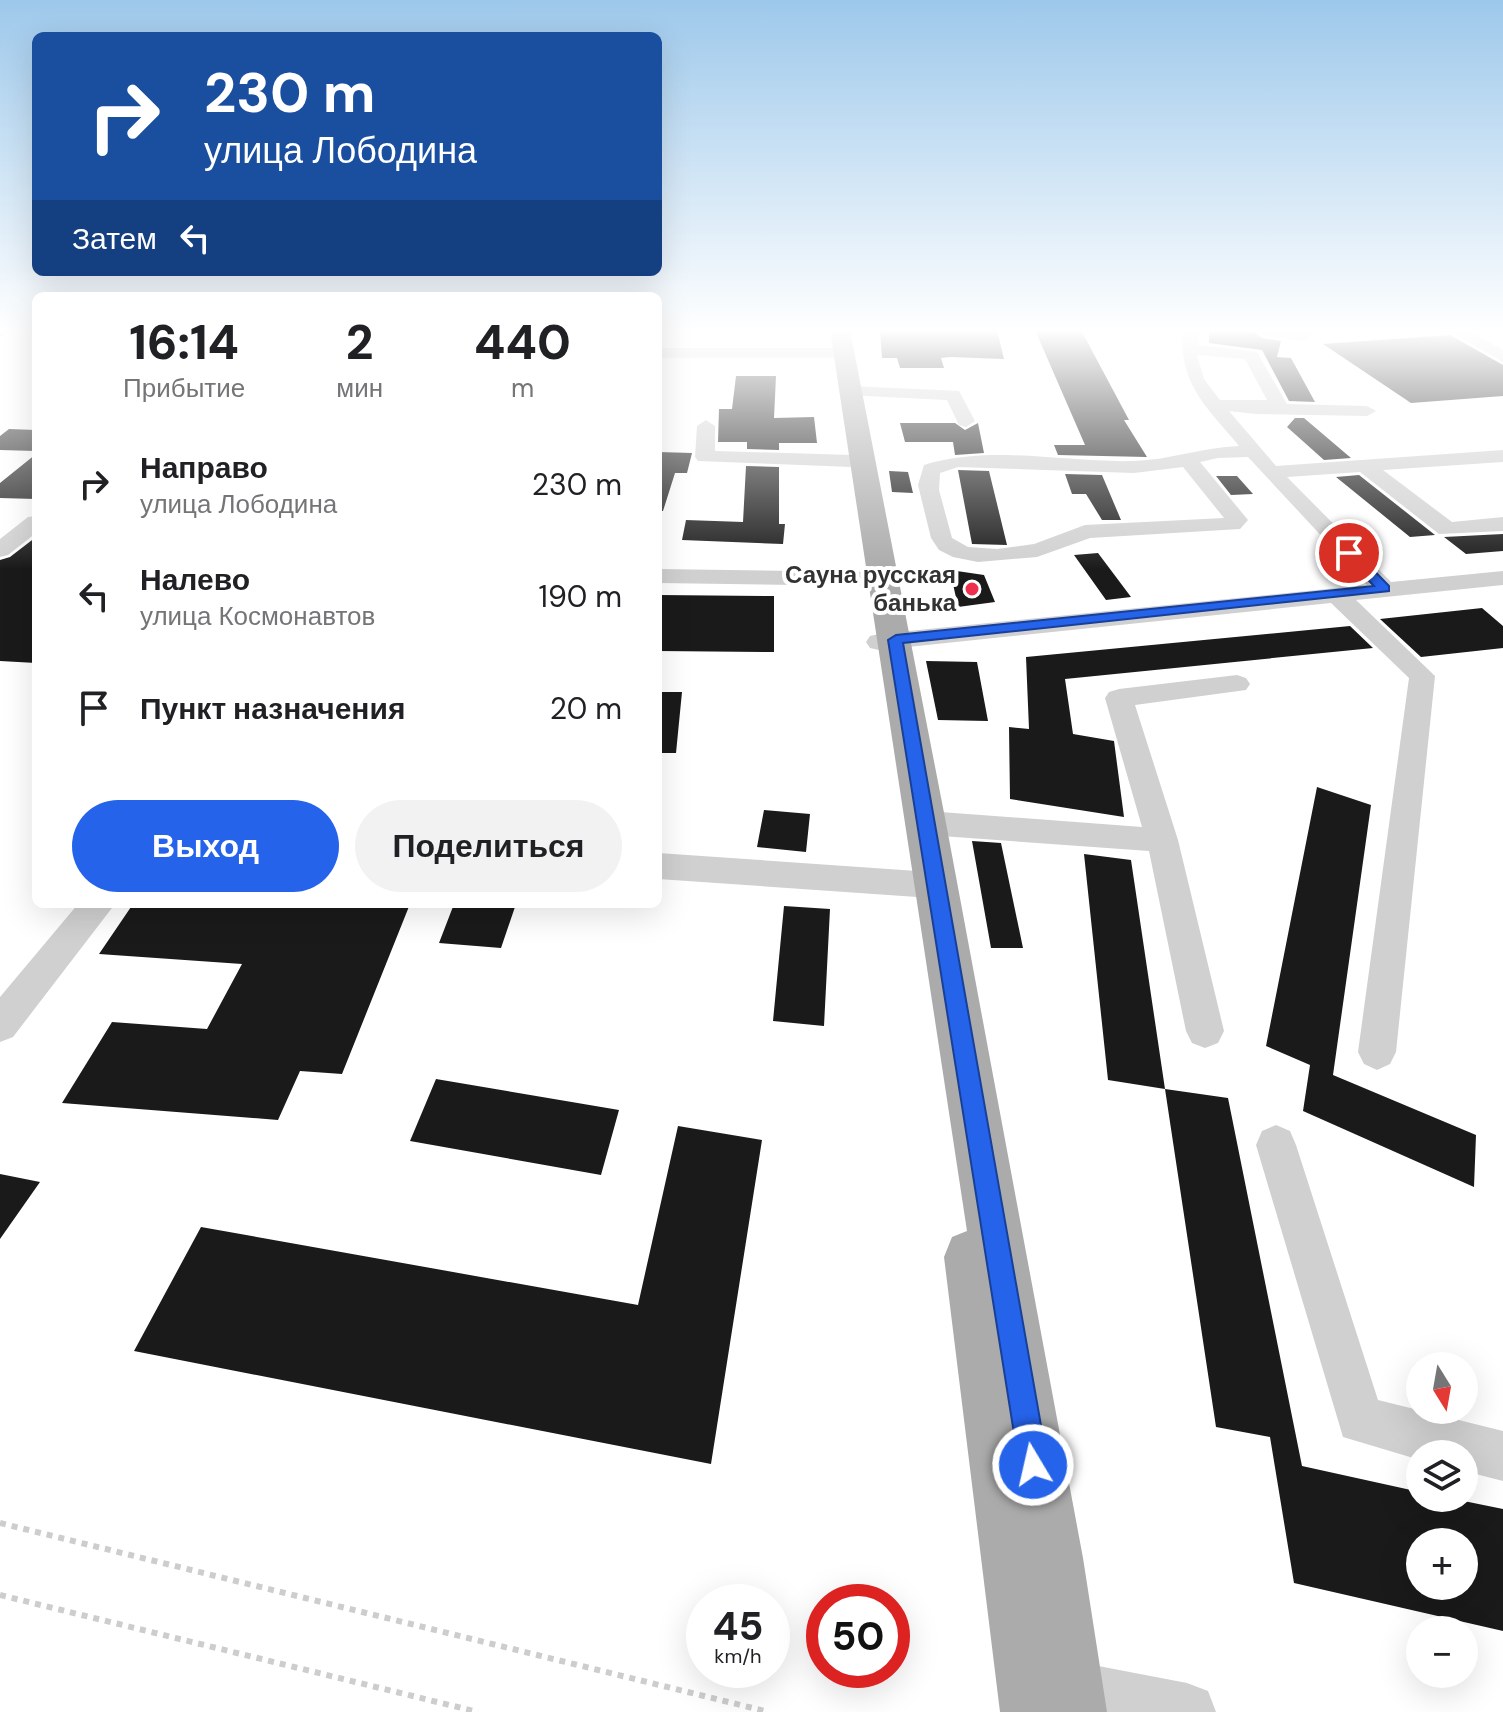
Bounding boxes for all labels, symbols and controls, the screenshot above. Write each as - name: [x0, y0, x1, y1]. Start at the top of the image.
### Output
- text: 230 m: [204, 56, 375, 129]
- icon: right: [72, 64, 176, 168]
- text: улица Лободина: [204, 127, 477, 174]
- icon: left: [173, 216, 217, 260]
- text: Затем: [72, 219, 157, 258]
- text: 16:14: [129, 311, 239, 374]
- text: 2: [346, 311, 374, 374]
- text: 440: [474, 311, 571, 374]
- text: Прибытие: [123, 371, 245, 405]
- text: мин: [336, 371, 383, 405]
- text: m: [511, 371, 534, 405]
- text: Направо: [140, 448, 268, 487]
- icon: right: [72, 462, 116, 506]
- text: 230 m: [532, 465, 622, 504]
- text: улица Лободина: [140, 487, 337, 521]
- pin: [1315, 519, 1383, 587]
- icon: arrive: [1327, 531, 1371, 575]
- place label: Сауна русская банька: [785, 559, 957, 618]
- text: Налево: [140, 560, 250, 599]
- icon: left: [72, 574, 116, 618]
- text: 190 m: [539, 577, 622, 616]
- marker: Сауна русская банька: [963, 580, 981, 598]
- text: улица Космонавтов: [140, 599, 375, 633]
- icon: arrive: [72, 686, 116, 730]
- text: Пункт назначения: [140, 689, 405, 728]
- text: 20 m: [550, 689, 622, 728]
- button: Выход: [72, 800, 339, 892]
- button: Поделиться: [355, 800, 622, 892]
- north arrow: [1406, 1352, 1478, 1424]
- map controls: [1406, 1352, 1478, 1688]
- position arrow: [991, 1423, 1075, 1507]
- button: layers: [1406, 1440, 1478, 1512]
- button: +: [1406, 1528, 1478, 1600]
- speed limit sign: 50: [806, 1584, 910, 1688]
- text: 45: [713, 1600, 763, 1652]
- button: −: [1406, 1616, 1478, 1688]
- text: km/h: [714, 1643, 762, 1669]

